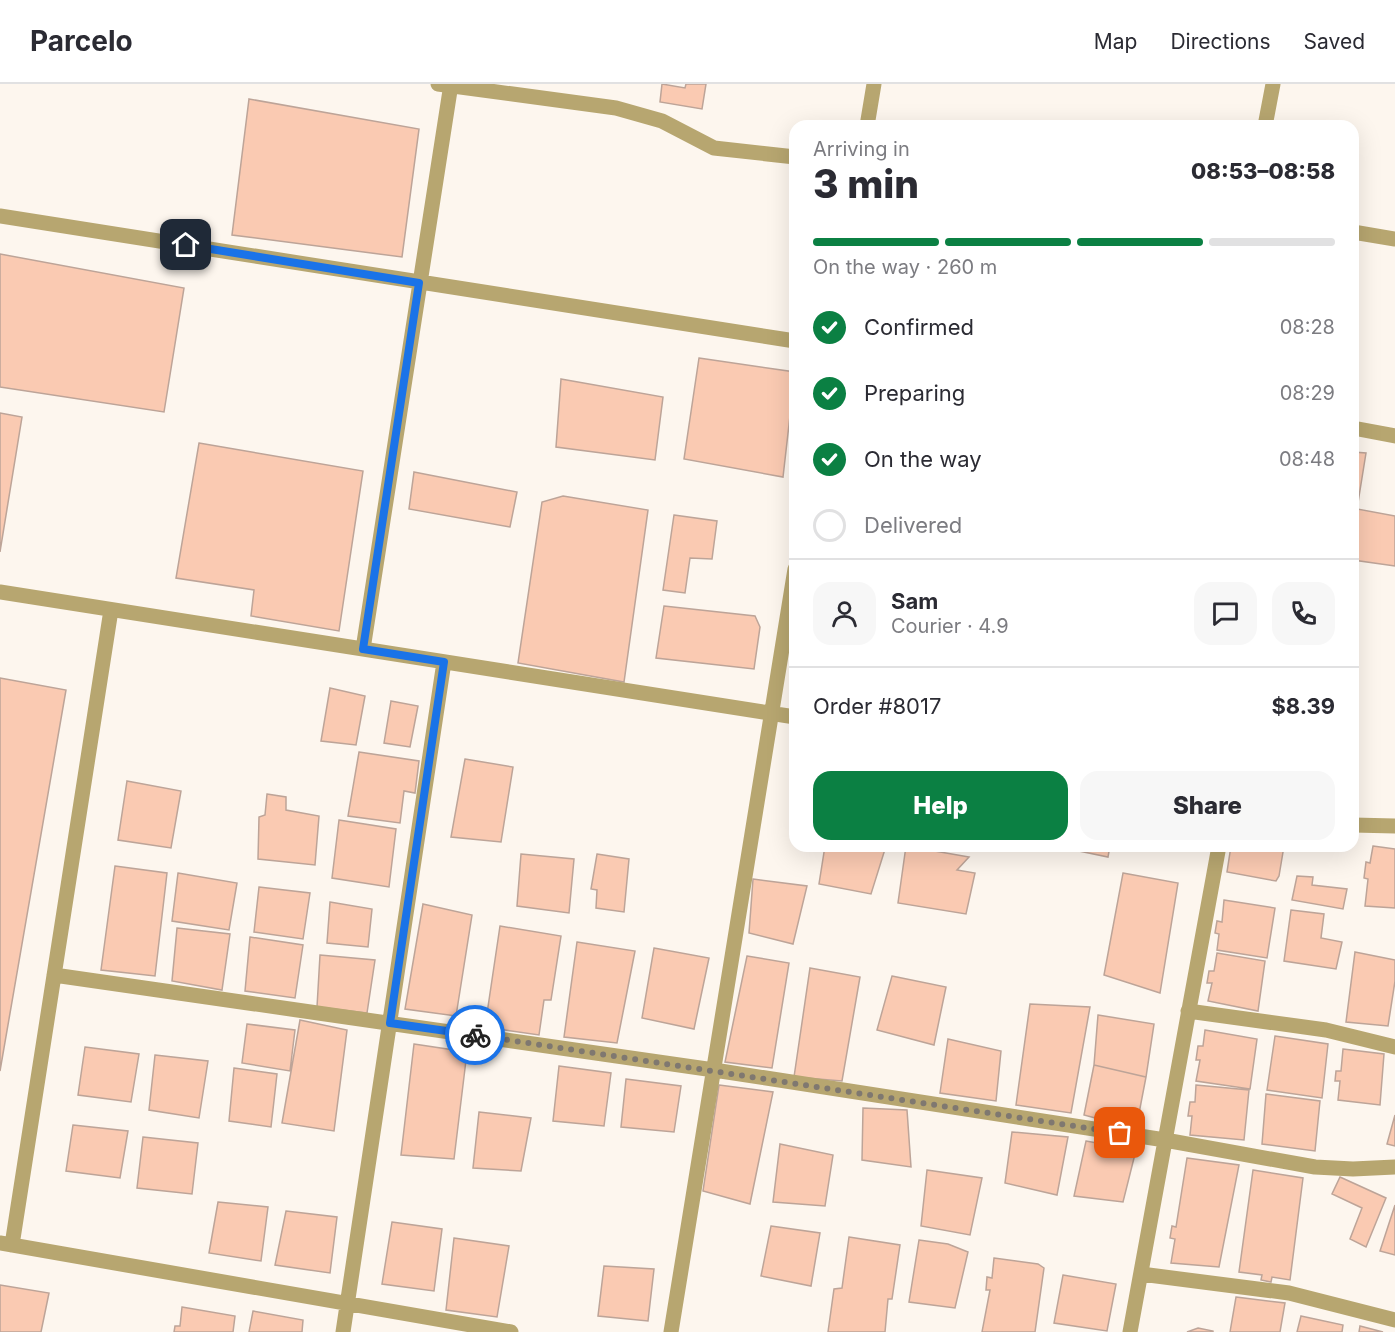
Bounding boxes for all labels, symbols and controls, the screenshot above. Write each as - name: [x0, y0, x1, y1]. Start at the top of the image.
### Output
- text: Parcelo: [30, 24, 133, 58]
- text: Map: [1094, 29, 1137, 54]
- text: Directions: [1170, 29, 1271, 54]
- text: Saved: [1304, 29, 1365, 54]
- text: Arriving in: [813, 137, 910, 161]
- text: 08:53–08:58: [1191, 158, 1335, 184]
- text: 3 min: [813, 160, 919, 207]
- pin: [160, 219, 211, 270]
- icon: home: [169, 228, 202, 261]
- text: On the way · 260 m: [813, 255, 997, 279]
- icon: check: [813, 311, 846, 344]
- text: Confirmed: [864, 314, 974, 340]
- text: 08:28: [1280, 315, 1335, 339]
- icon: check: [813, 377, 846, 410]
- text: Preparing: [864, 380, 965, 406]
- text: 08:29: [1280, 381, 1335, 405]
- icon: check: [813, 443, 846, 476]
- text: On the way: [864, 446, 982, 472]
- text: 08:48: [1279, 447, 1335, 471]
- text: Delivered: [864, 512, 962, 538]
- button: person: [813, 582, 876, 645]
- button: chat: [1194, 582, 1257, 645]
- button: phone: [1272, 582, 1335, 645]
- text: Sam: [891, 588, 938, 614]
- text: Courier · 4.9: [891, 614, 1009, 638]
- text: Order #8017: [813, 693, 941, 719]
- text: $8.39: [1271, 693, 1335, 719]
- button: Help: [813, 771, 1068, 840]
- button: Share: [1080, 771, 1335, 840]
- courier: [445, 1005, 505, 1065]
- icon: bike: [459, 1019, 492, 1052]
- pin: [1094, 1107, 1145, 1158]
- icon: bag: [1103, 1116, 1136, 1149]

